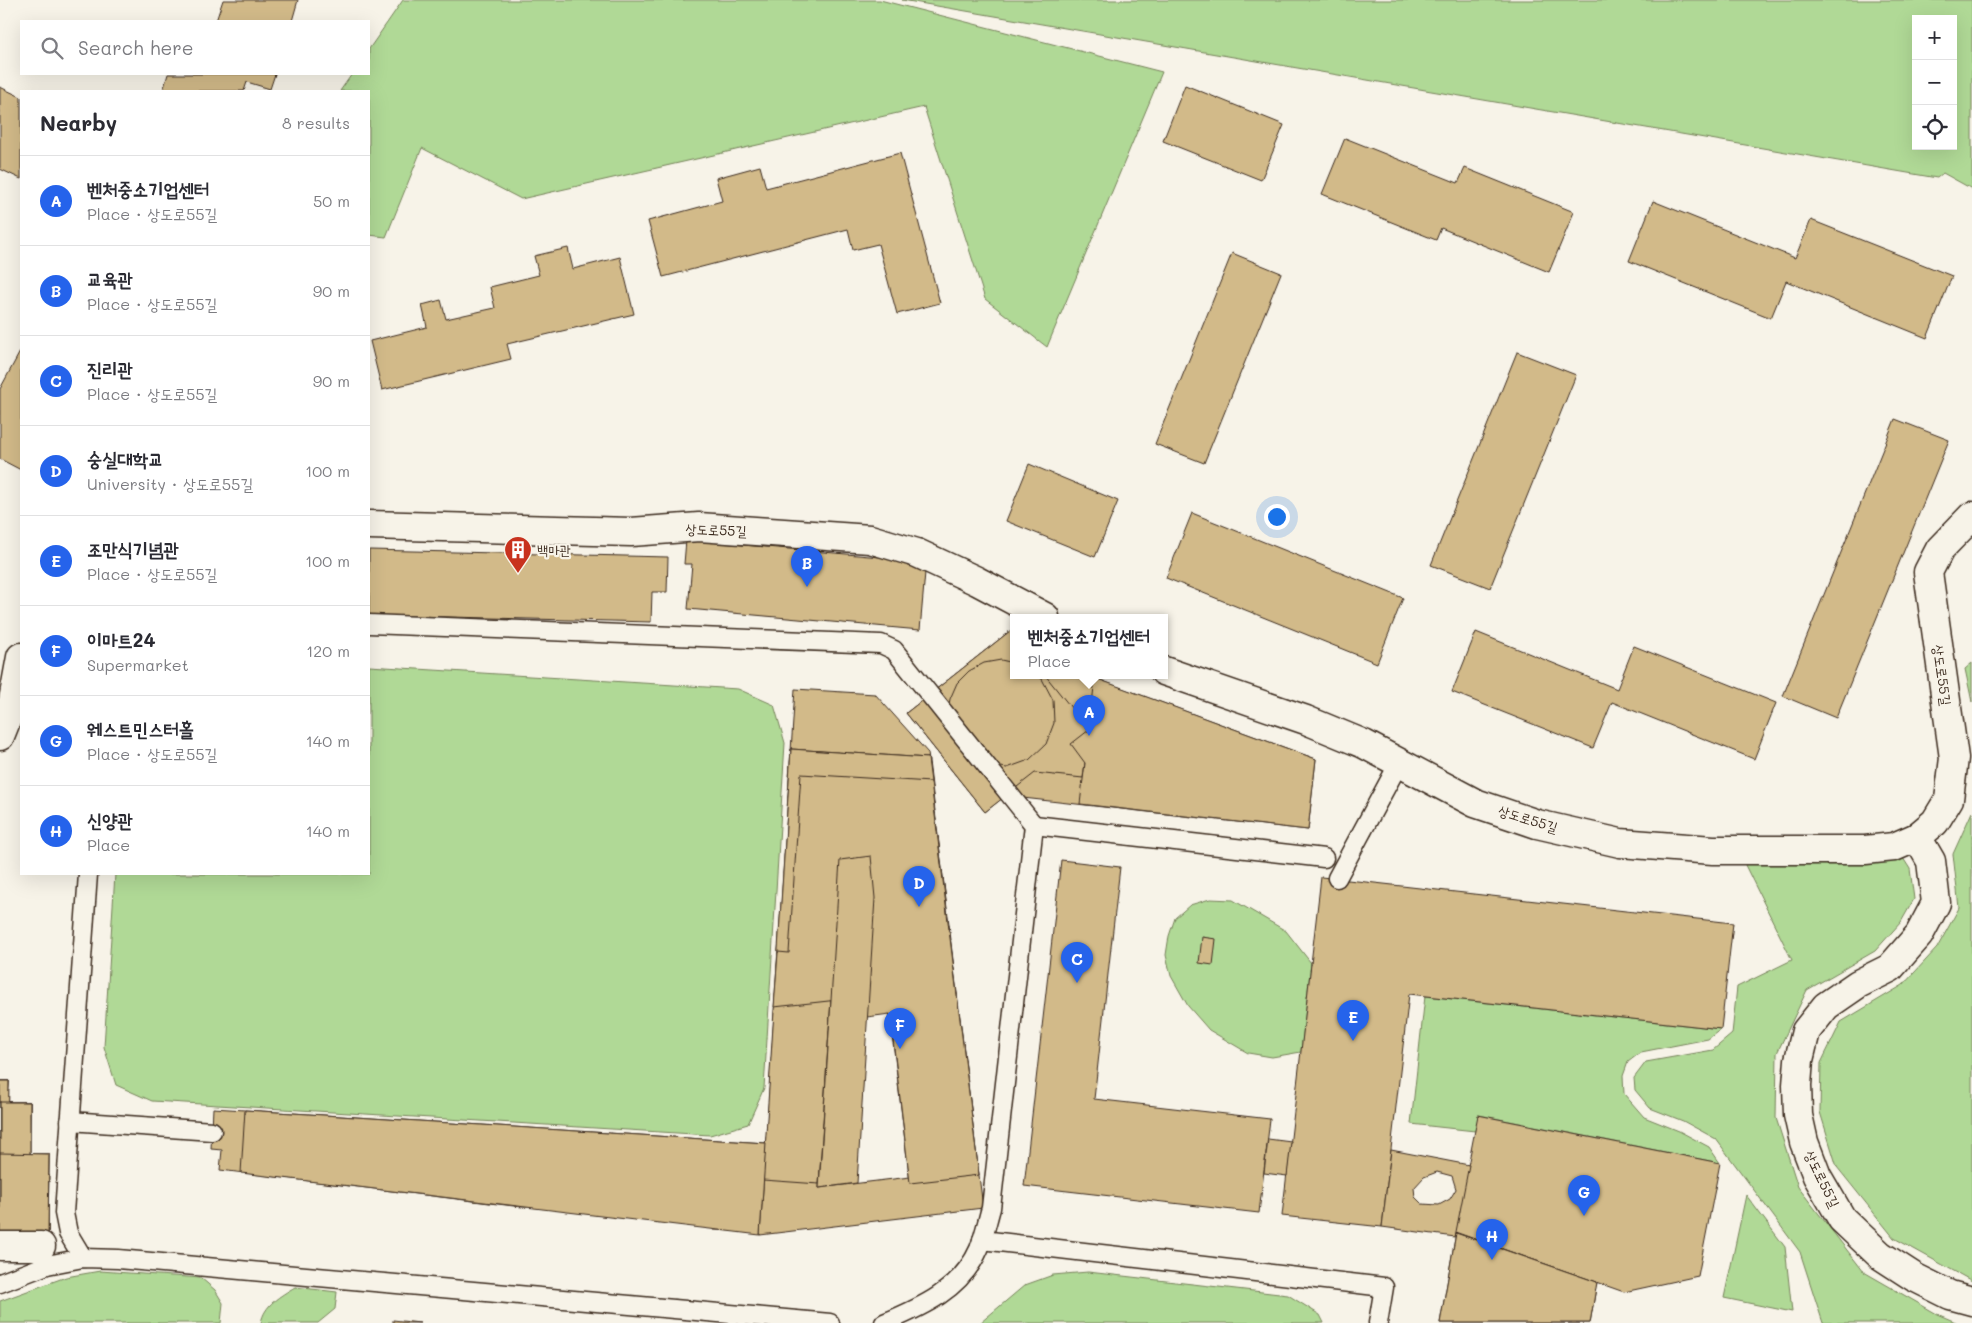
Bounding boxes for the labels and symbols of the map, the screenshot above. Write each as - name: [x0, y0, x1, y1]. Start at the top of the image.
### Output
- your location: [1264, 504, 1290, 530]
- street label: 상도로55길: [685, 519, 748, 540]
- building icon: 백마관: [503, 535, 533, 574]
- place label: 백마관: [537, 540, 571, 559]
- pin: B: [791, 546, 823, 587]
- street label: 상도로55길: [1929, 643, 1956, 707]
- pin: A: [1073, 695, 1105, 736]
- street label: 상도로55길: [1496, 800, 1561, 837]
- pin: D: [903, 866, 935, 907]
- pin: C: [1061, 942, 1093, 983]
- pin: E: [1337, 1000, 1369, 1041]
- pin: F: [884, 1008, 916, 1049]
- street label: 상도로55길: [1800, 1147, 1845, 1211]
- pin: G: [1568, 1175, 1600, 1216]
- pin: H: [1476, 1219, 1508, 1260]

